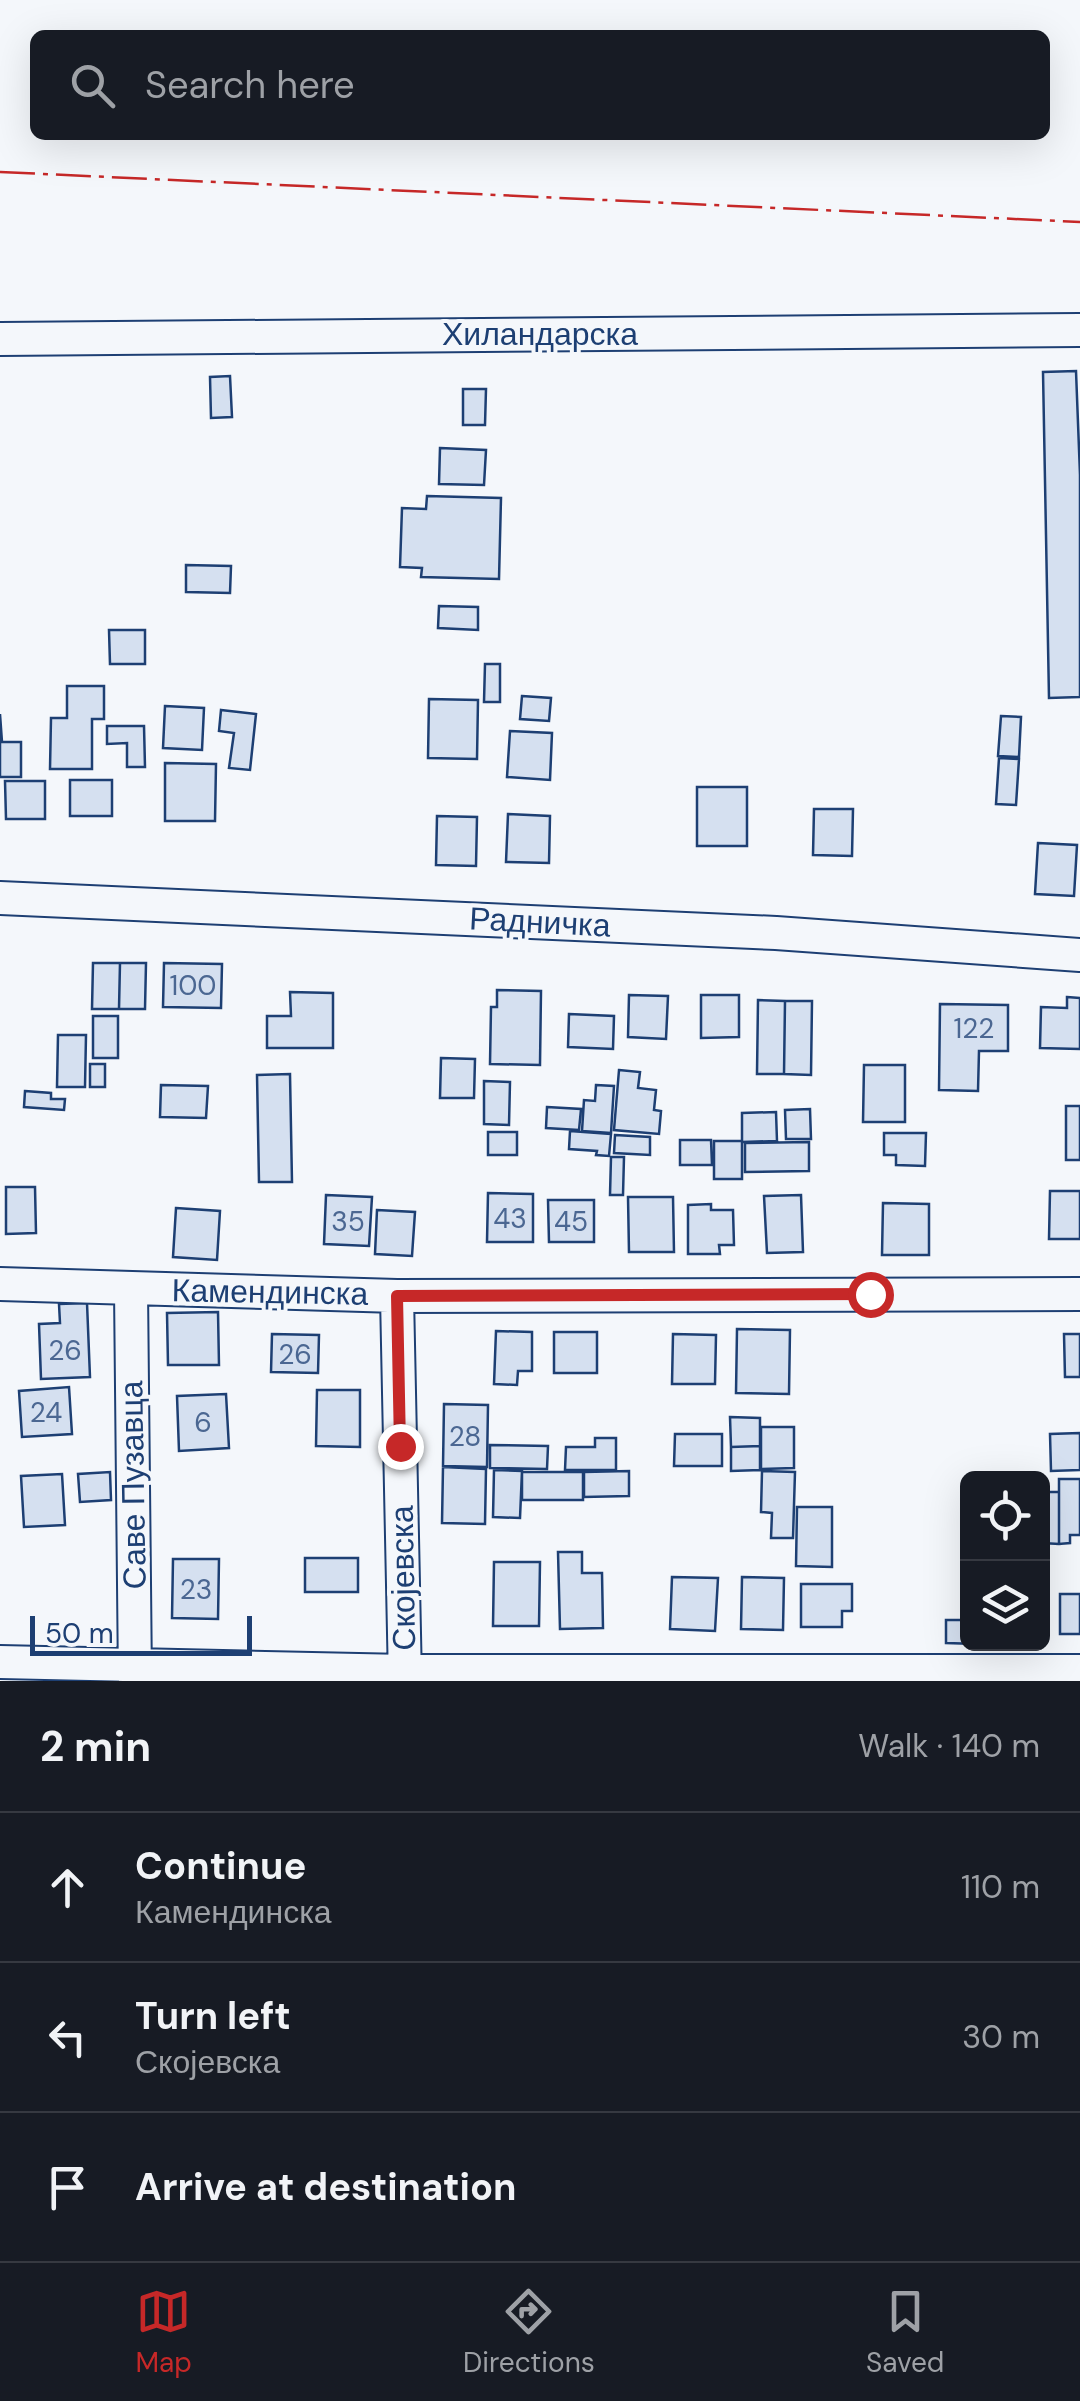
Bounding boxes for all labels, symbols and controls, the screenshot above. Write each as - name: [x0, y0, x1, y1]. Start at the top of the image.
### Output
- search box: [30, 30, 1050, 140]
- icon: search: [65, 58, 120, 113]
- text: Search here: [145, 60, 355, 110]
- street label: Хиландарска: [442, 313, 638, 355]
- street label: Радничка: [468, 897, 612, 947]
- house number: 100: [169, 967, 217, 1004]
- house number: 122: [954, 1010, 995, 1047]
- house number: 43: [493, 1200, 527, 1237]
- house number: 35: [331, 1203, 365, 1240]
- house number: 45: [554, 1203, 588, 1240]
- street label: Камендинска: [171, 1269, 369, 1315]
- route start: [848, 1272, 894, 1318]
- house number: 26: [48, 1332, 82, 1369]
- house number: 26: [278, 1336, 312, 1373]
- street label: Саве Пузавца: [110, 1380, 156, 1590]
- house number: 24: [30, 1394, 62, 1431]
- house number: 6: [194, 1404, 212, 1441]
- house number: 28: [449, 1418, 481, 1455]
- route end: [378, 1424, 424, 1470]
- map controls: [960, 1471, 1050, 1651]
- button: locate: [960, 1471, 1050, 1561]
- street label: Скојевска: [381, 1505, 425, 1651]
- button: layers: [960, 1561, 1050, 1651]
- house number: 23: [180, 1571, 212, 1608]
- scale bar: [30, 1611, 252, 1656]
- text: 50 m: [45, 1615, 114, 1652]
- text: 2 min: [40, 1719, 151, 1774]
- text: Walk · 140 m: [858, 1725, 1040, 1767]
- text: Continue: [135, 1841, 306, 1891]
- icon: ahead: [40, 1860, 95, 1915]
- text: 110 m: [961, 1866, 1040, 1908]
- text: Камендинска: [135, 1891, 332, 1933]
- text: Turn left: [135, 1991, 291, 2041]
- icon: left: [40, 2010, 95, 2065]
- text: 30 m: [962, 2016, 1040, 2058]
- text: Скојевска: [135, 2041, 280, 2083]
- icon: arrive: [40, 2160, 95, 2215]
- text: Arrive at destination: [135, 2162, 517, 2212]
- tab: Map: [136, 2284, 192, 2381]
- tab: Directions: [463, 2284, 595, 2381]
- tab: Saved: [866, 2284, 944, 2381]

